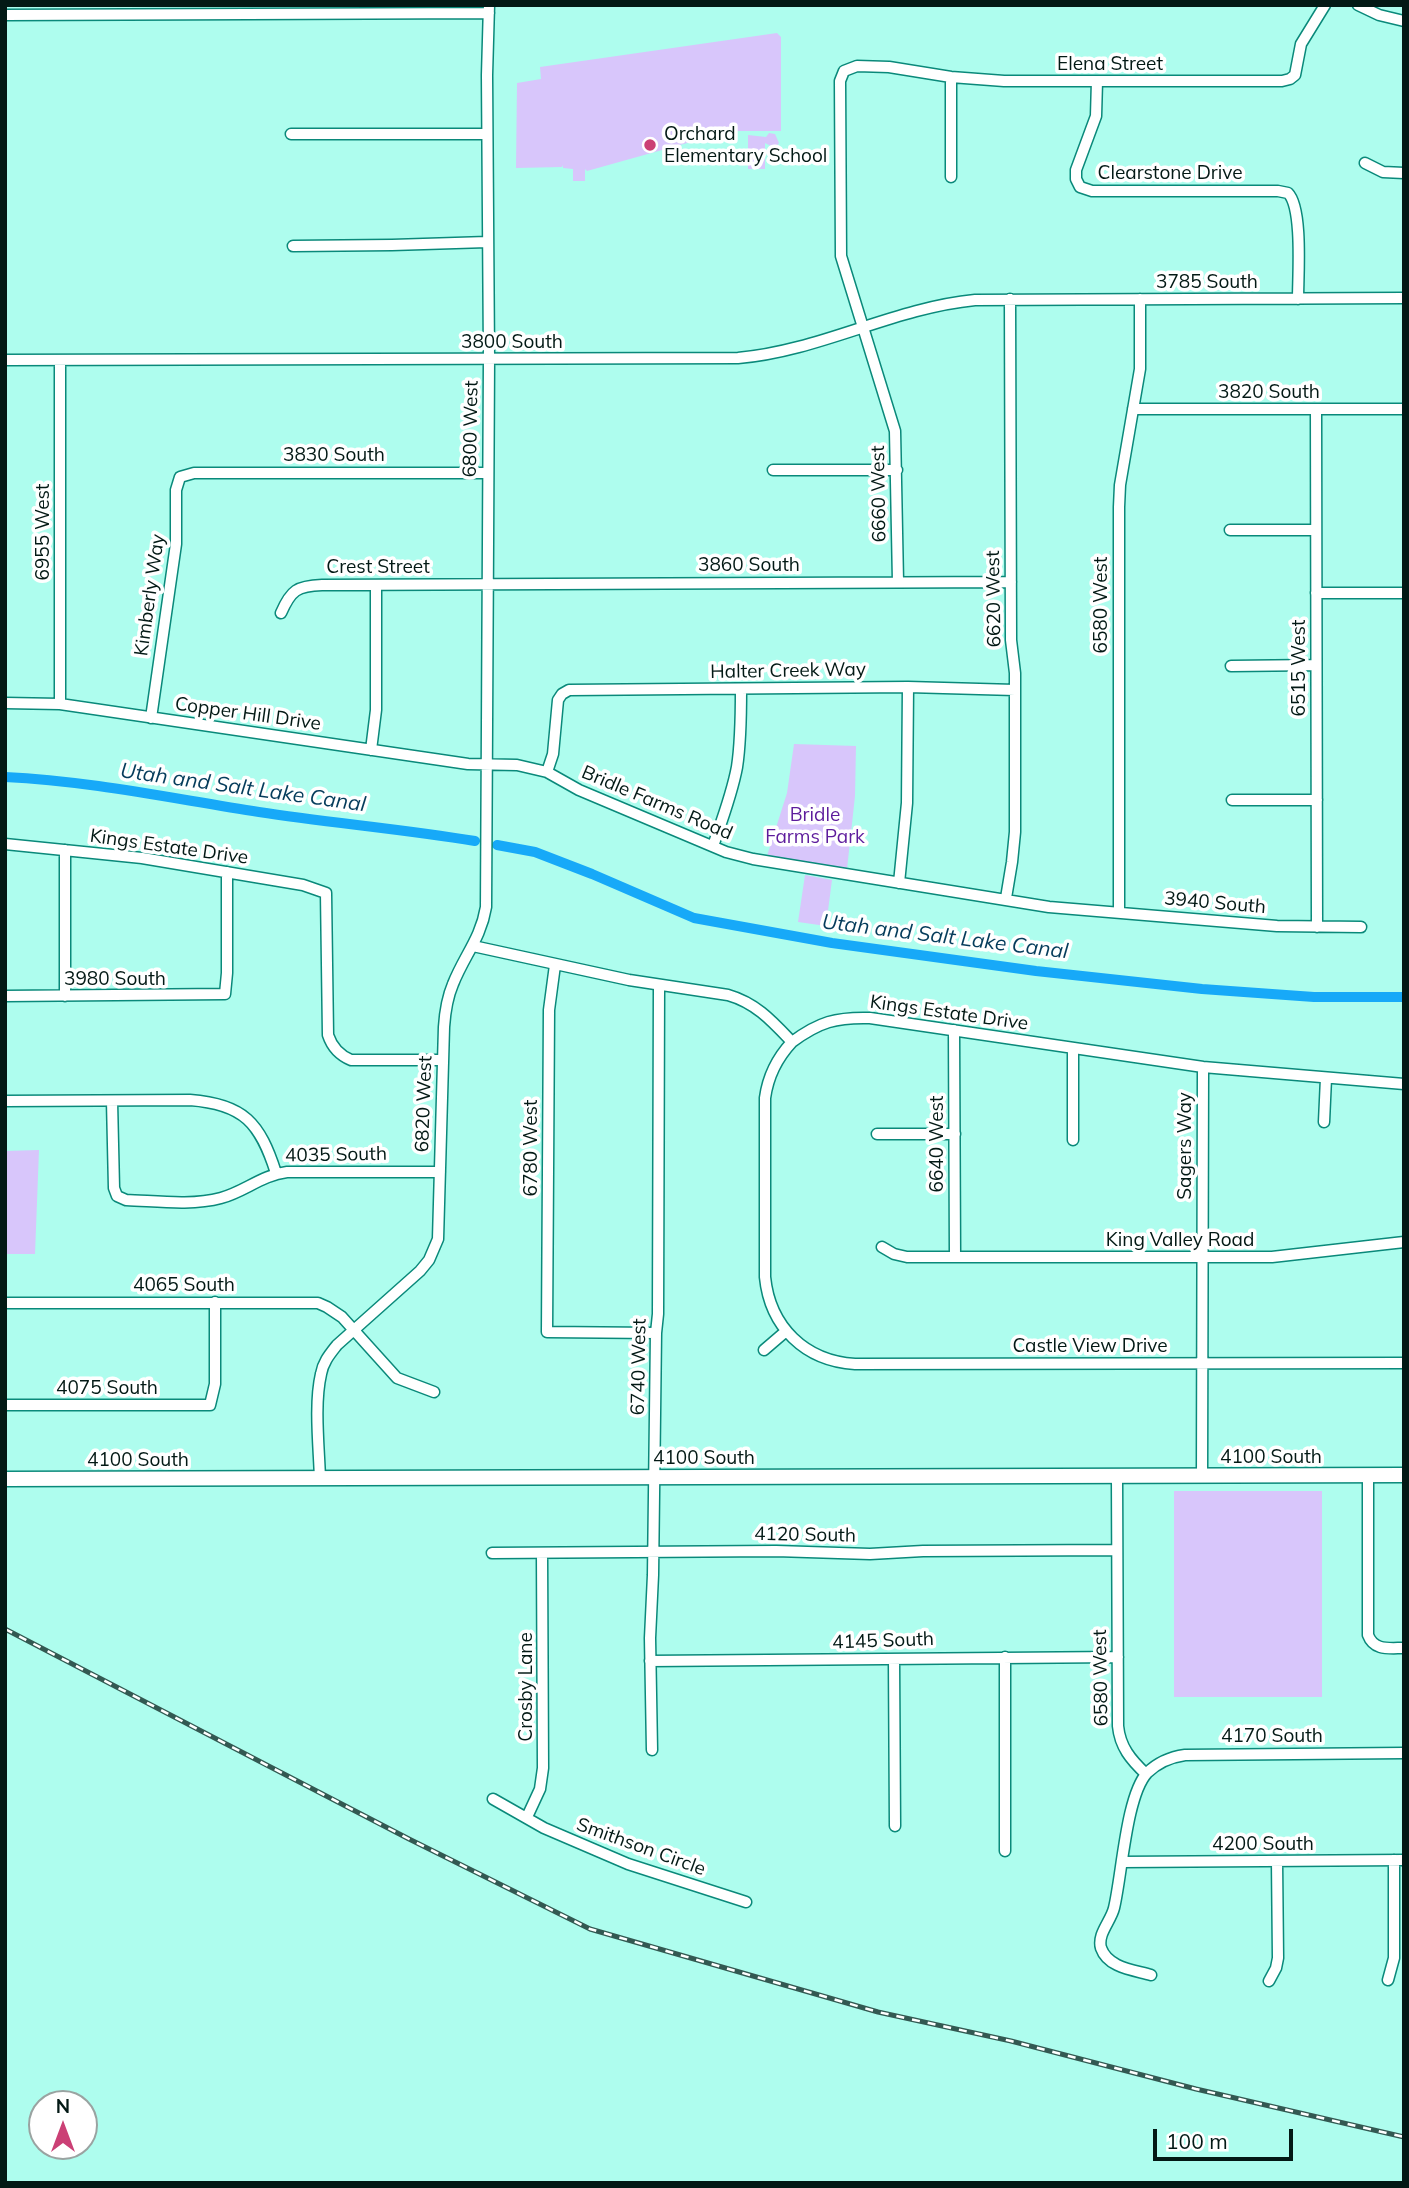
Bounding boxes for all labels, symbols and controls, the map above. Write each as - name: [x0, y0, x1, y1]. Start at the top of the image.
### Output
- street label: Elena Street: [1057, 53, 1163, 75]
- place label: Orchard Elementary School: [664, 123, 827, 167]
- marker: Orchard Elementary School: [642, 137, 658, 153]
- street label: Clearstone Drive: [1097, 162, 1243, 184]
- street label: 3785 South: [1156, 271, 1258, 293]
- street label: 3800 South: [461, 331, 563, 353]
- street label: 6800 West: [459, 380, 483, 478]
- street label: 3820 South: [1218, 381, 1320, 403]
- street label: 3830 South: [283, 444, 385, 466]
- street label: 6660 West: [867, 445, 891, 543]
- street label: 6955 West: [32, 484, 54, 580]
- street label: Kimberly Way: [130, 533, 170, 657]
- street label: 6620 West: [982, 550, 1006, 648]
- street label: 3860 South: [698, 554, 800, 576]
- street label: Crest Street: [326, 556, 430, 578]
- street label: 6580 West: [1090, 557, 1112, 653]
- street label: 6515 West: [1288, 620, 1310, 716]
- street label: Halter Creek Way: [710, 658, 866, 684]
- street label: Copper Hill Drive: [174, 692, 322, 736]
- water label: Utah and Salt Lake Canal: [119, 758, 367, 818]
- street label: Bridle Farms Road: [578, 761, 736, 845]
- park label: Bridle Farms Park: [765, 804, 865, 848]
- street label: Kings Estate Drive: [88, 825, 250, 869]
- street label: 3940 South: [1163, 887, 1267, 919]
- water label: Utah and Salt Lake Canal: [821, 909, 1069, 965]
- street label: 3980 South: [64, 968, 166, 990]
- street label: Kings Estate Drive: [868, 991, 1030, 1035]
- street label: 6820 West: [411, 1055, 437, 1153]
- street label: Sagers Way: [1174, 1092, 1196, 1200]
- street label: 6640 West: [926, 1096, 948, 1192]
- street label: 6780 West: [520, 1100, 542, 1196]
- street label: 4035 South: [285, 1143, 387, 1167]
- street label: King Valley Road: [1106, 1229, 1254, 1251]
- street label: 4065 South: [133, 1274, 235, 1296]
- street label: 6740 West: [627, 1318, 651, 1416]
- street label: Castle View Drive: [1012, 1335, 1168, 1357]
- street label: 4075 South: [56, 1377, 158, 1399]
- street label: 4100 South: [1220, 1446, 1322, 1468]
- street label: 4100 South: [653, 1447, 755, 1469]
- street label: 4100 South: [87, 1449, 189, 1471]
- street label: 4120 South: [754, 1523, 856, 1547]
- street label: 4145 South: [832, 1628, 934, 1654]
- street label: 6580 West: [1089, 1629, 1113, 1727]
- street label: Crosby Lane: [515, 1632, 537, 1742]
- street label: 4170 South: [1221, 1725, 1323, 1747]
- street label: Smithson Circle: [573, 1813, 709, 1881]
- street label: 4200 South: [1212, 1833, 1314, 1855]
- north arrow: [28, 2090, 98, 2160]
- text: N: [56, 2094, 70, 2118]
- scale bar: [1157, 2114, 1297, 2158]
- text: 100 m: [1166, 2128, 1228, 2154]

